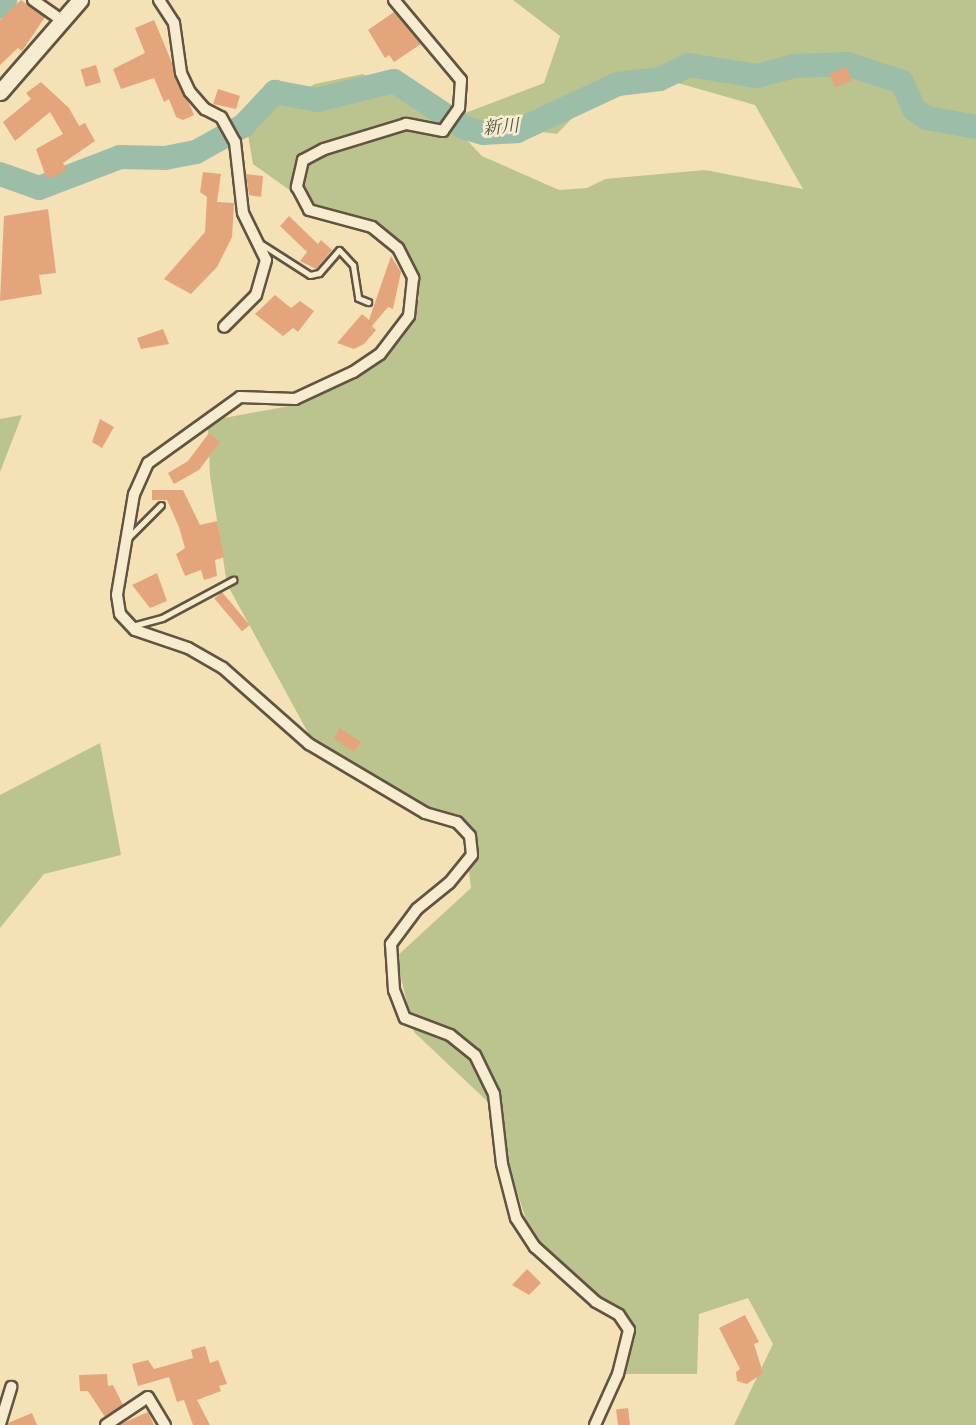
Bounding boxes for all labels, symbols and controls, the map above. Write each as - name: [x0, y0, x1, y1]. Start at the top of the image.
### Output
- water label: 新川: [482, 116, 520, 140]

